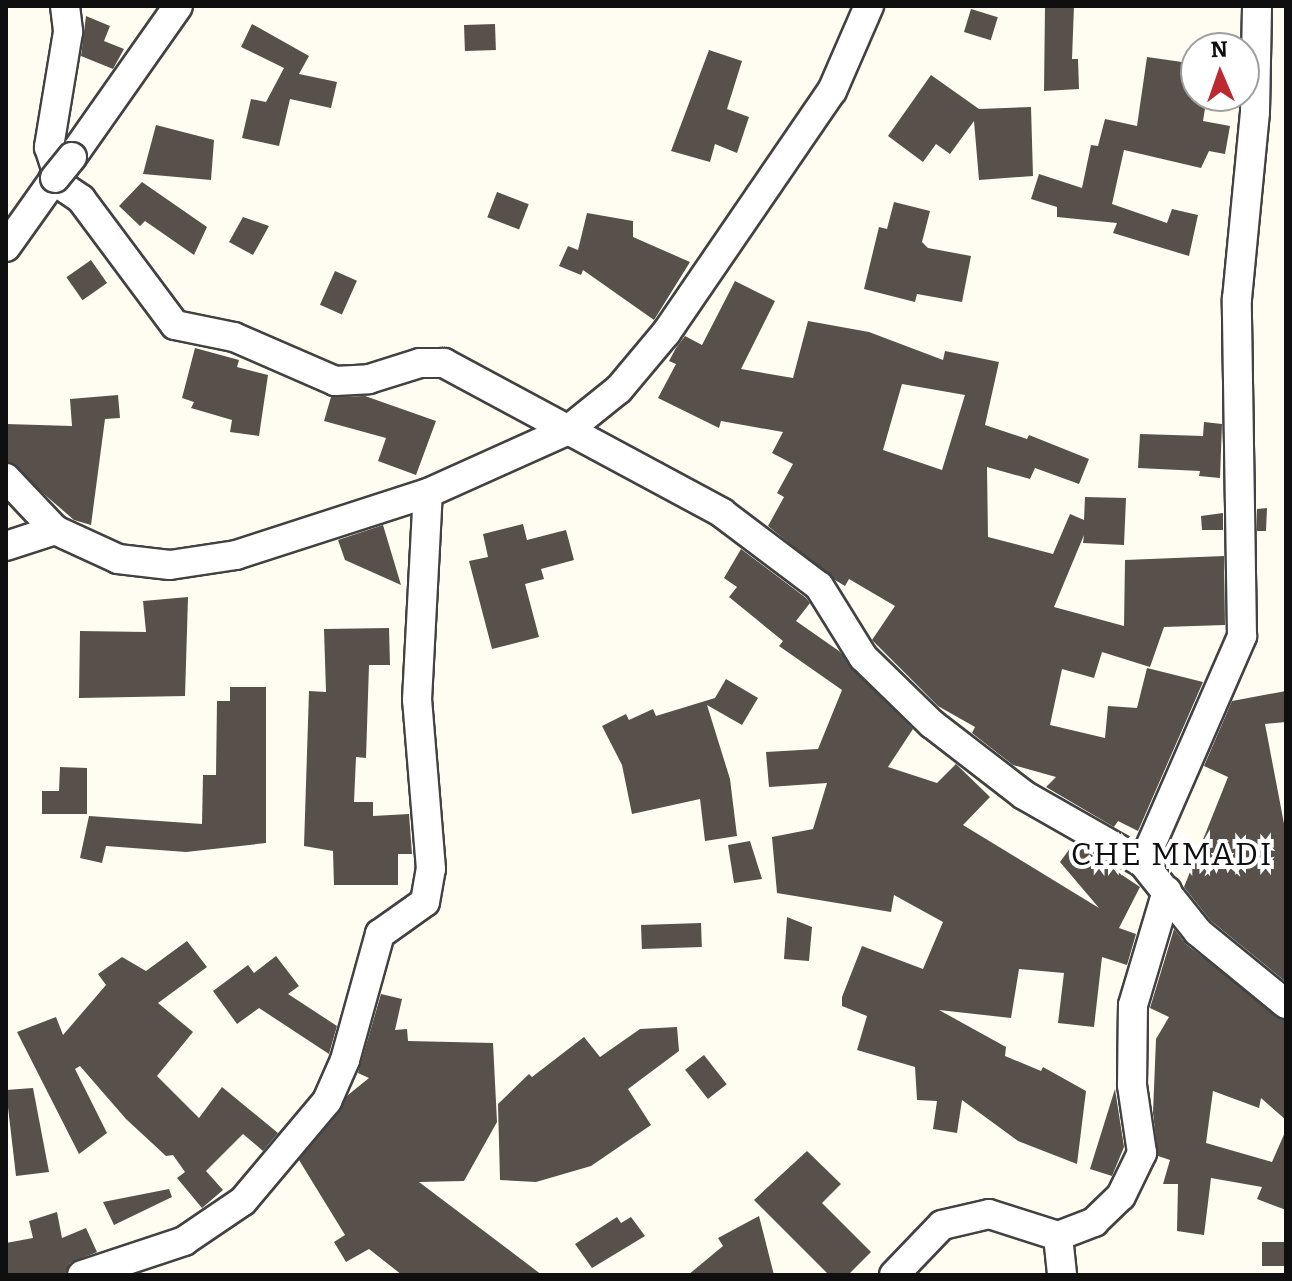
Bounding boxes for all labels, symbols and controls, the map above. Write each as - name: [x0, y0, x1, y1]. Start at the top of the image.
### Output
- north arrow: [1180, 32, 1260, 112]
- text: N: [1210, 36, 1228, 63]
- district label: CHE MMADI: [1071, 835, 1273, 873]

